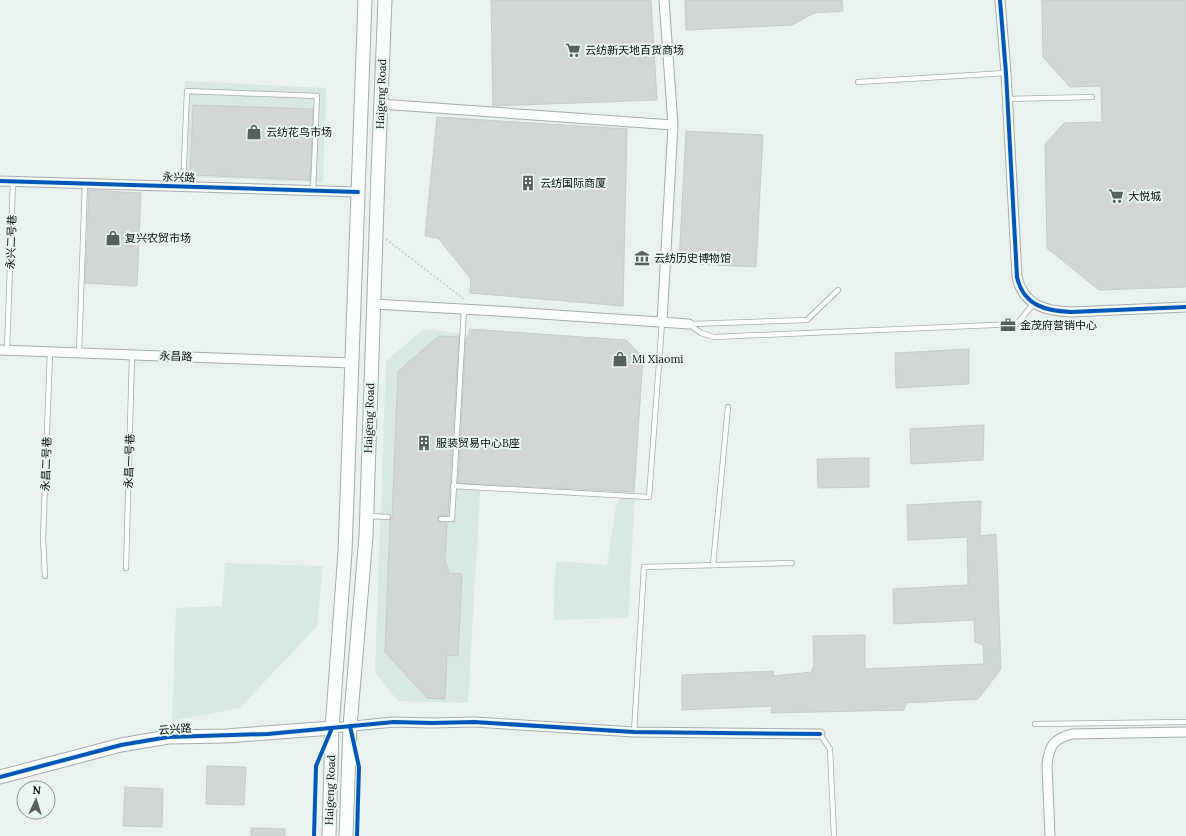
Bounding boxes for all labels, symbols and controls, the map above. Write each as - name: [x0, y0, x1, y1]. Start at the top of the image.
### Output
- supermarket icon: 云纺新天地百货商场: [564, 41, 582, 59]
- place label: 云纺新天地百货商场: [585, 43, 684, 57]
- street label: Haigeng Road: [373, 58, 389, 129]
- shop icon: 云纺花鸟市场: [245, 123, 263, 141]
- place label: 云纺花鸟市场: [266, 125, 332, 139]
- street label: 永兴路: [162, 169, 196, 185]
- building icon: 云纺国际商厦: [519, 174, 537, 192]
- place label: 云纺国际商厦: [540, 176, 606, 190]
- supermarket icon: 大悦城: [1107, 187, 1125, 205]
- place label: 大悦城: [1128, 189, 1161, 203]
- street label: 永兴二号巷: [3, 214, 19, 270]
- shop icon: 复兴农贸市场: [104, 229, 122, 247]
- place label: 复兴农贸市场: [125, 231, 191, 245]
- museum icon: 云纺历史博物馆: [633, 249, 651, 267]
- place label: 云纺历史博物馆: [654, 251, 731, 265]
- office icon: 金茂府营销中心: [999, 316, 1017, 334]
- place label: 金茂府营销中心: [1020, 318, 1097, 332]
- street label: 永昌路: [159, 348, 193, 364]
- shop icon: Mi Xiaomi: [611, 350, 629, 368]
- place label: Mi Xiaomi: [632, 352, 683, 366]
- street label: Haigeng Road: [361, 382, 377, 453]
- street label: 永昌一号巷: [121, 433, 137, 489]
- building icon: 服装贸易中心B座: [415, 434, 433, 452]
- street label: 永昌二号巷: [38, 436, 54, 492]
- place label: 服装贸易中心B座: [436, 436, 520, 450]
- street label: 云兴路: [158, 721, 192, 737]
- street label: Haigeng Road: [322, 754, 338, 825]
- north arrow: [16, 780, 56, 820]
- text: N: [32, 783, 42, 797]

